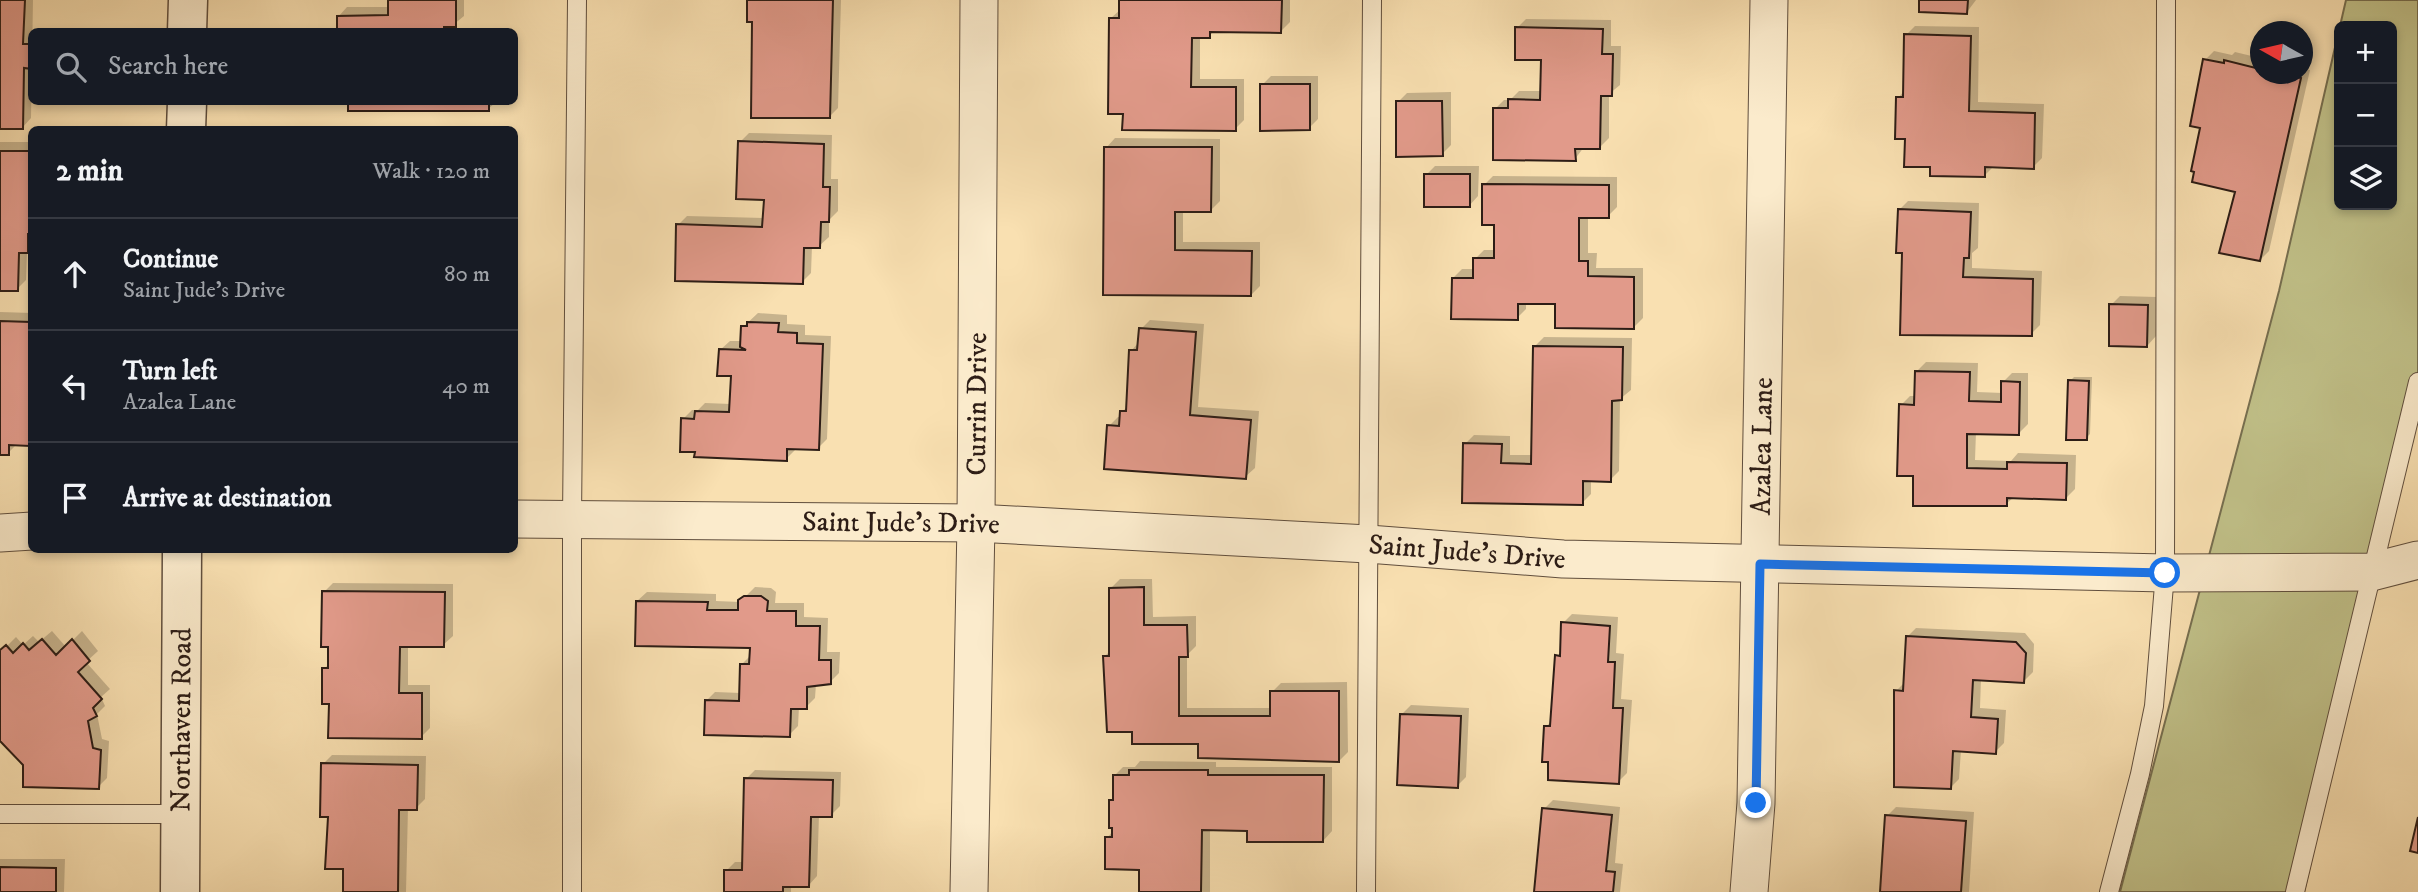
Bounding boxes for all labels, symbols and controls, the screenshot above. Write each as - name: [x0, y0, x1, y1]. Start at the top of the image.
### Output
- north arrow: [2250, 21, 2313, 84]
- map controls: [2334, 21, 2397, 210]
- button: +: [2334, 21, 2397, 84]
- search box: [28, 28, 518, 105]
- icon: search: [52, 48, 90, 86]
- text: Search here: [108, 50, 228, 83]
- button: −: [2334, 84, 2397, 147]
- button: layers: [2334, 147, 2397, 210]
- text: 2 min: [56, 153, 123, 190]
- text: Walk · 120 m: [372, 157, 490, 186]
- text: Continue: [123, 243, 218, 276]
- icon: ahead: [56, 255, 94, 293]
- text: 80 m: [444, 260, 490, 289]
- text: Saint Jude's Drive: [123, 276, 285, 305]
- street label: Currin Drive: [959, 332, 995, 476]
- text: Turn left: [123, 355, 217, 388]
- icon: left: [56, 367, 94, 405]
- text: 40 m: [442, 372, 490, 401]
- street label: Azalea Lane: [1743, 377, 1780, 516]
- text: Azalea Lane: [123, 388, 236, 417]
- icon: arrive: [56, 479, 94, 517]
- text: Arrive at destination: [123, 482, 332, 515]
- street label: Saint Jude's Drive: [802, 504, 1001, 542]
- street label: Saint Jude's Drive: [1367, 527, 1567, 577]
- route start: [2149, 557, 2180, 588]
- street label: Northaven Road: [163, 628, 199, 812]
- route end: [1740, 787, 1771, 818]

